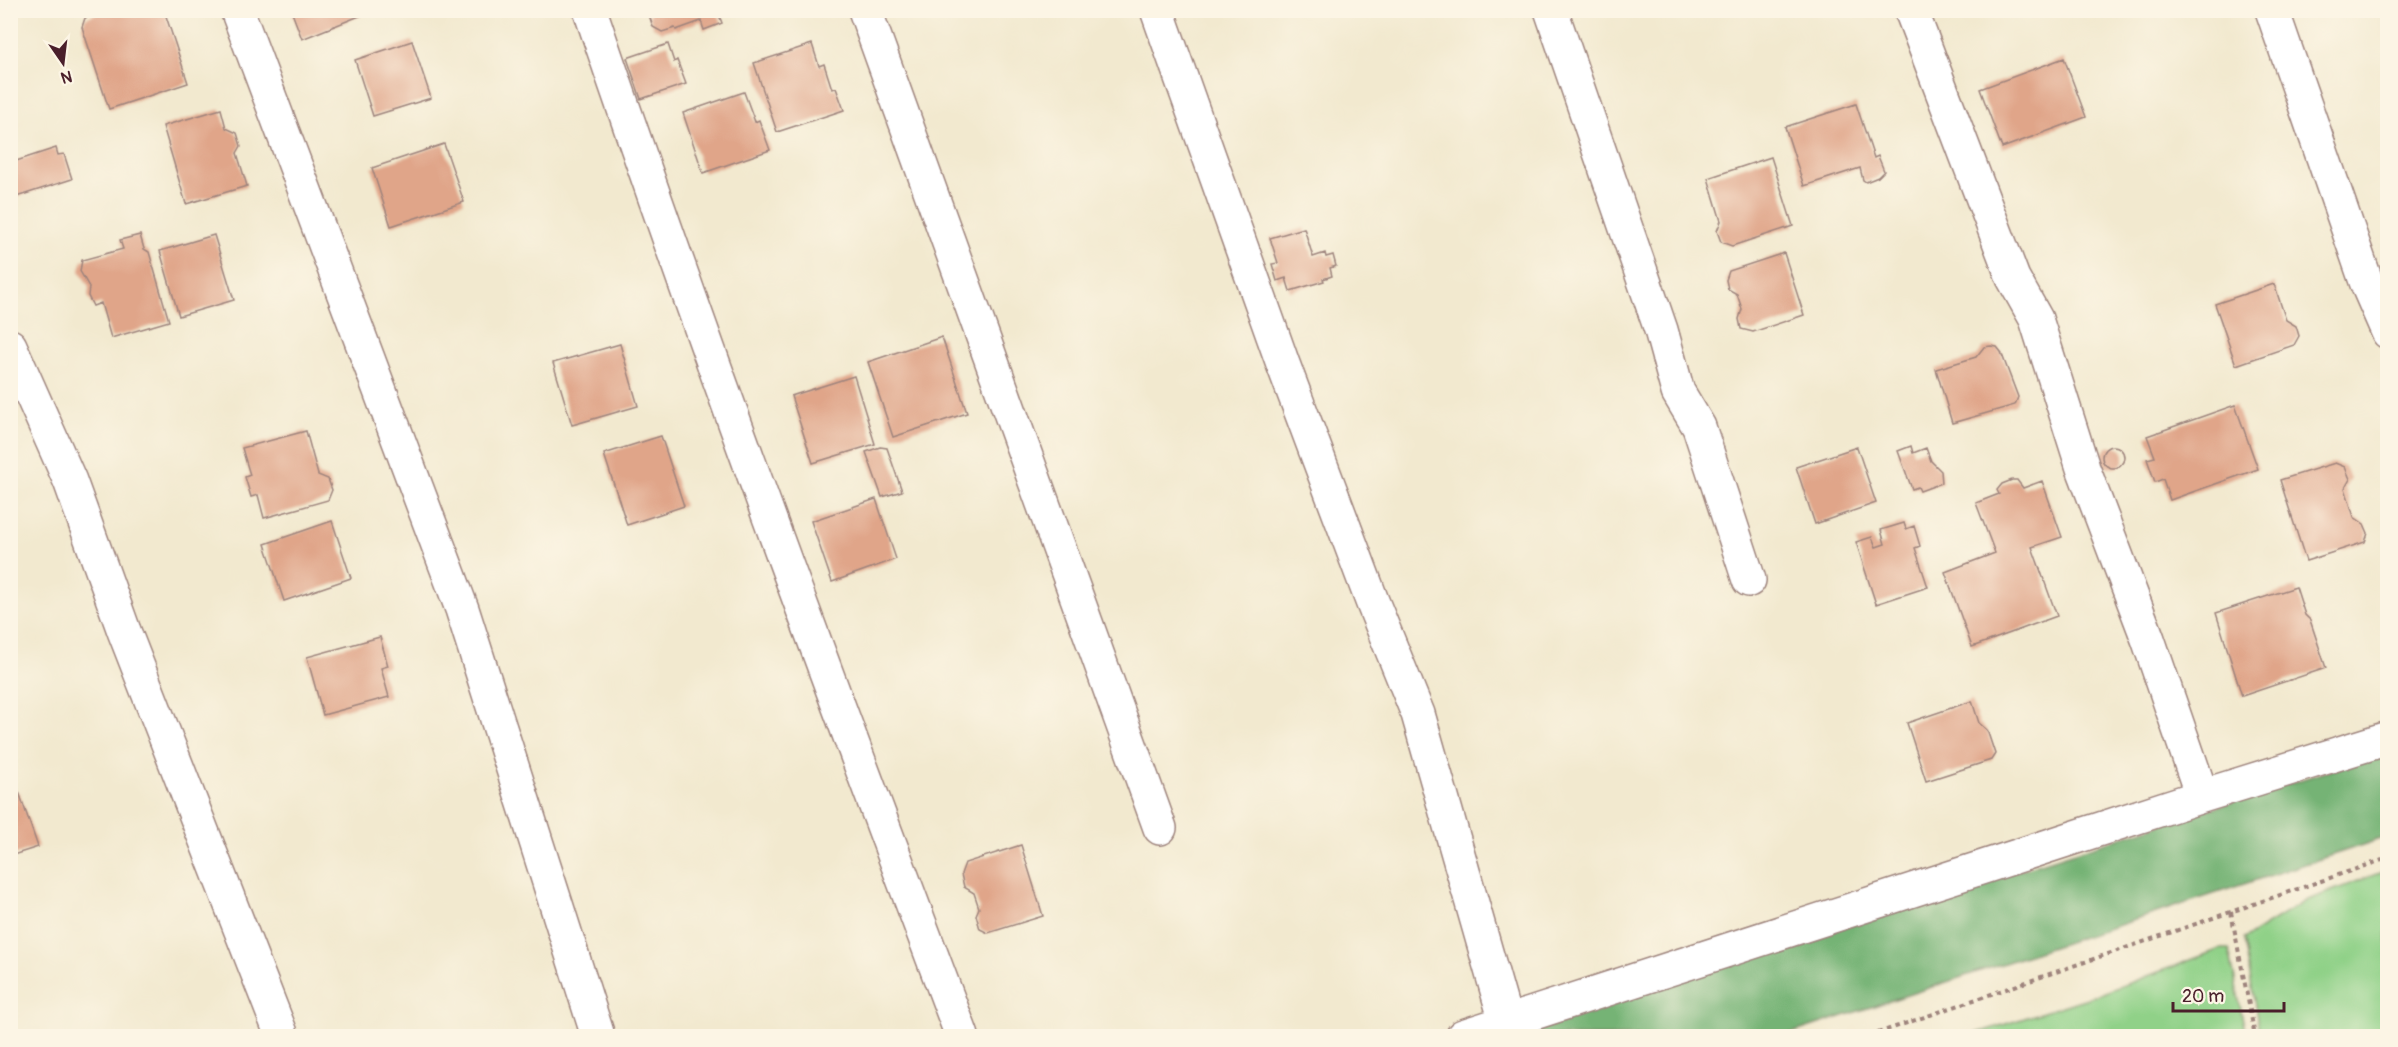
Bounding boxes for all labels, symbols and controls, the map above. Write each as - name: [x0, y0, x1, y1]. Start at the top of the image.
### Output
- north arrow: [33, 33, 93, 93]
- text: N: [59, 66, 74, 88]
- scale bar: [2173, 975, 2284, 1013]
- text: 20 m: [2182, 985, 2224, 1008]

